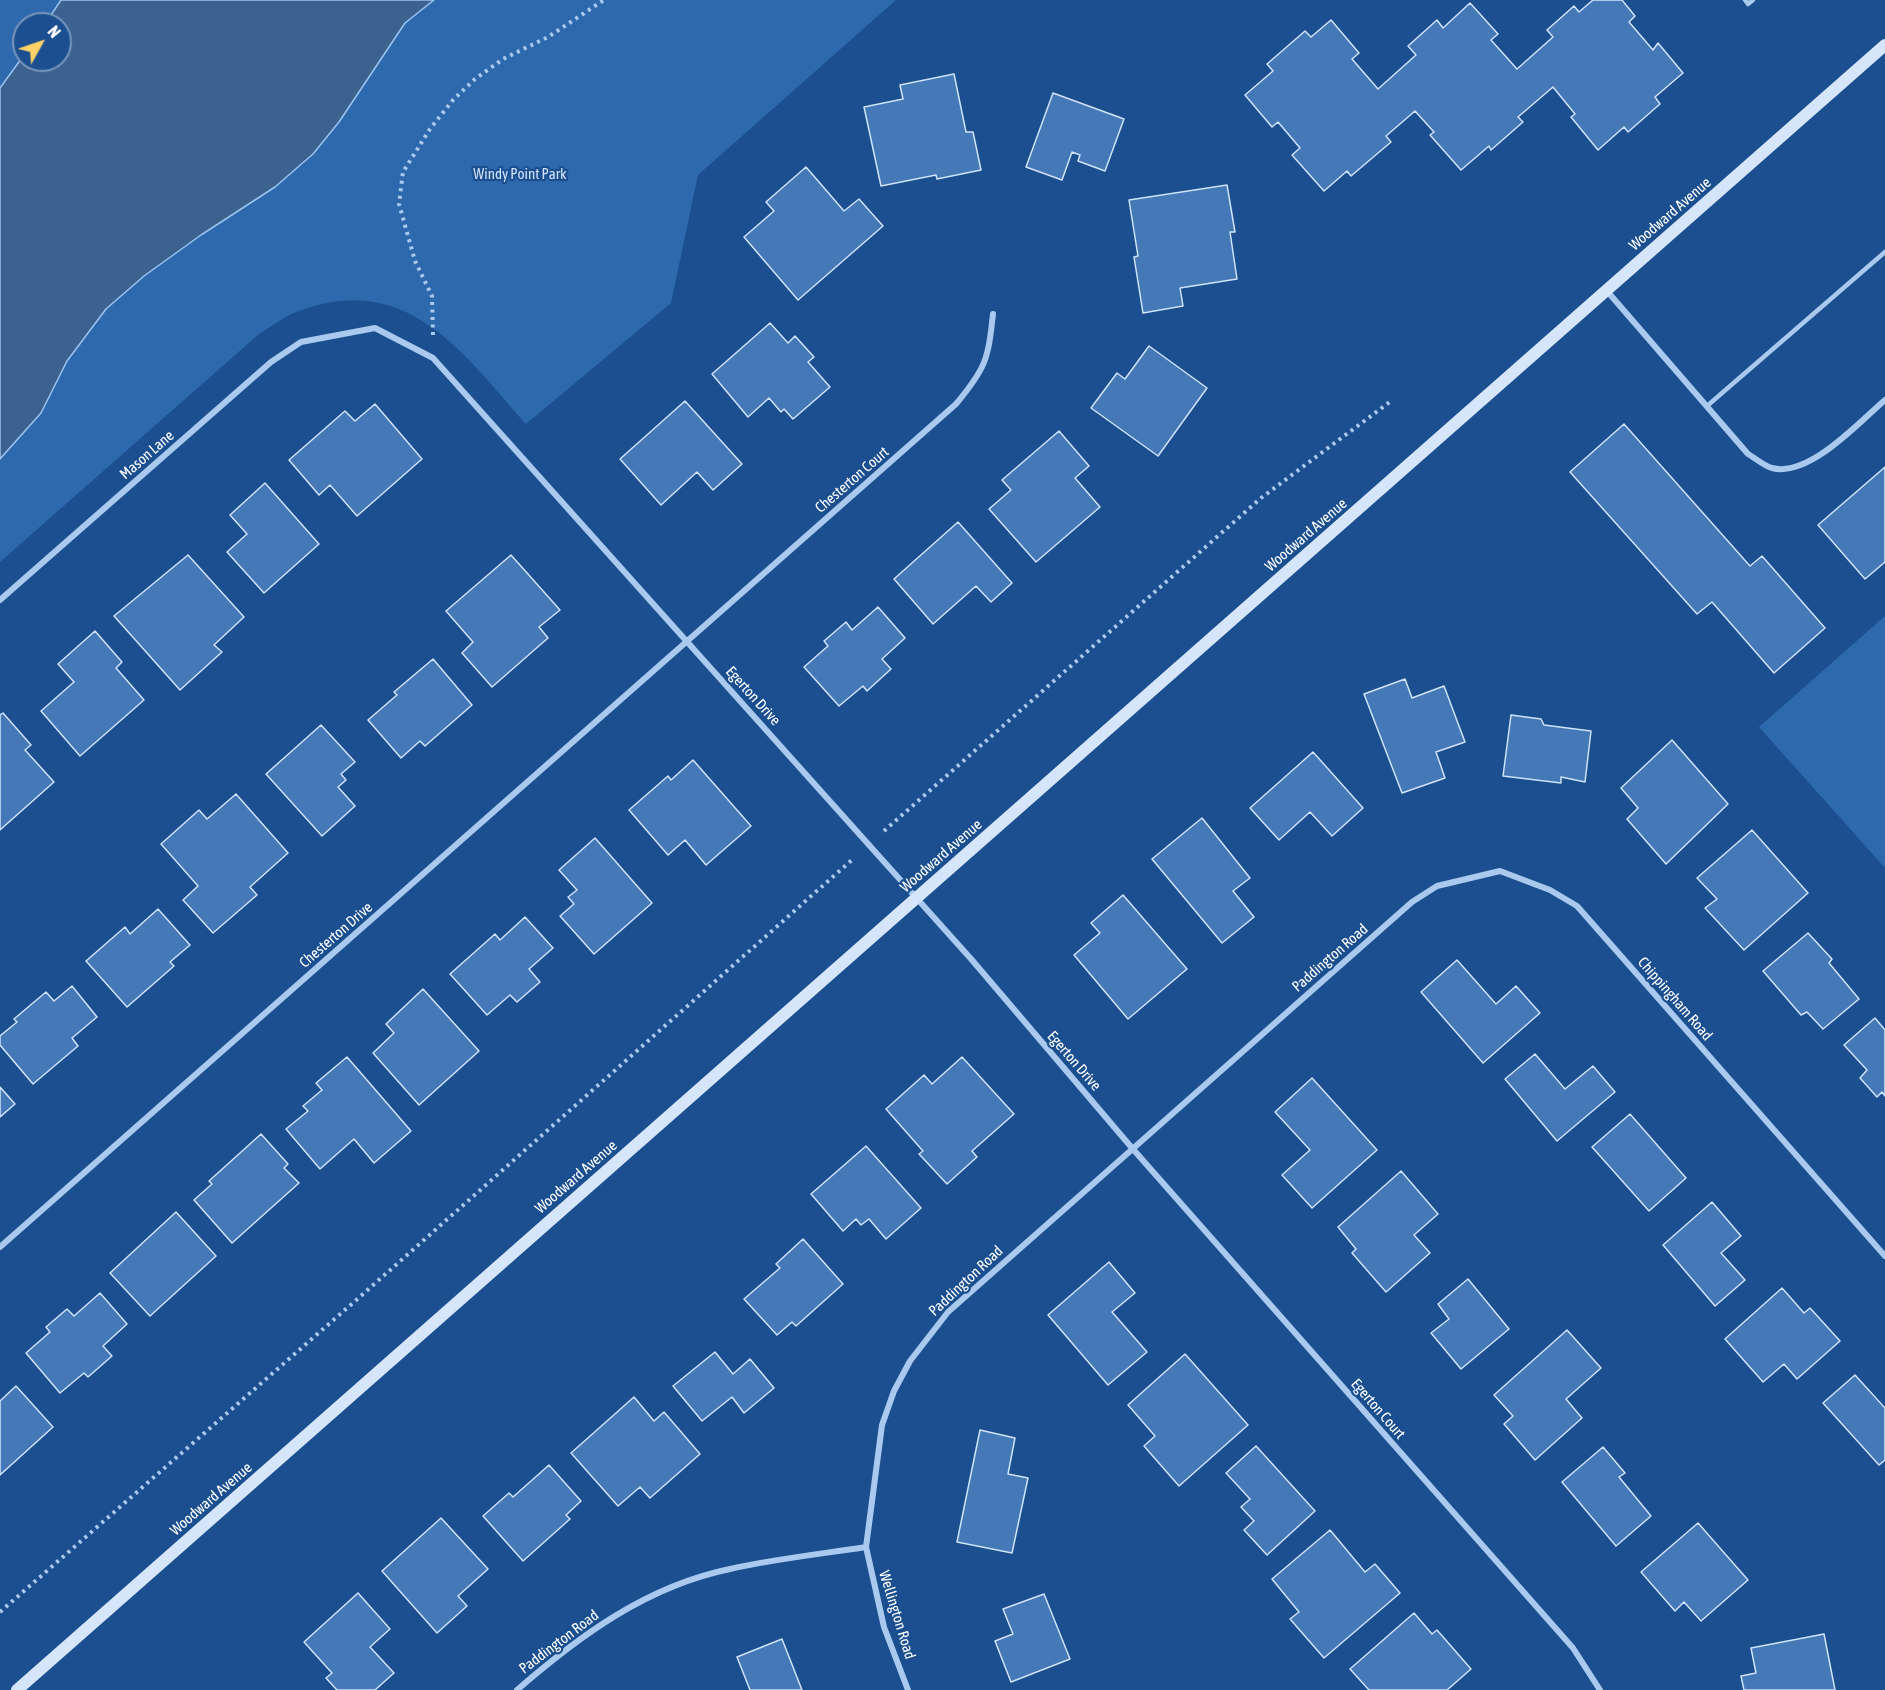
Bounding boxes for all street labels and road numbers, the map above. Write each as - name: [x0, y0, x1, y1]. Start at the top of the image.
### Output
- street label: Woodward Avenue: [1625, 174, 1715, 254]
- street label: Mason Lane: [116, 427, 178, 483]
- street label: Chesterton Court: [812, 443, 892, 517]
- street label: Woodward Avenue: [1261, 495, 1351, 575]
- street label: Egerton Drive: [722, 663, 784, 729]
- street label: Woodward Avenue: [896, 816, 986, 896]
- street label: Chesterton Drive: [296, 898, 376, 972]
- street label: Paddington Road: [1288, 920, 1372, 996]
- street label: Chippingham Road: [1634, 954, 1716, 1044]
- street label: Egerton Drive: [1043, 1027, 1105, 1095]
- street label: Woodward Avenue: [531, 1137, 621, 1217]
- street label: Paddington Road: [925, 1242, 1007, 1320]
- street label: Egerton Court: [1347, 1375, 1409, 1443]
- street label: Woodward Avenue: [166, 1459, 256, 1539]
- street label: Wellington Road: [875, 1569, 919, 1661]
- street label: Paddington Road: [516, 1606, 602, 1678]

